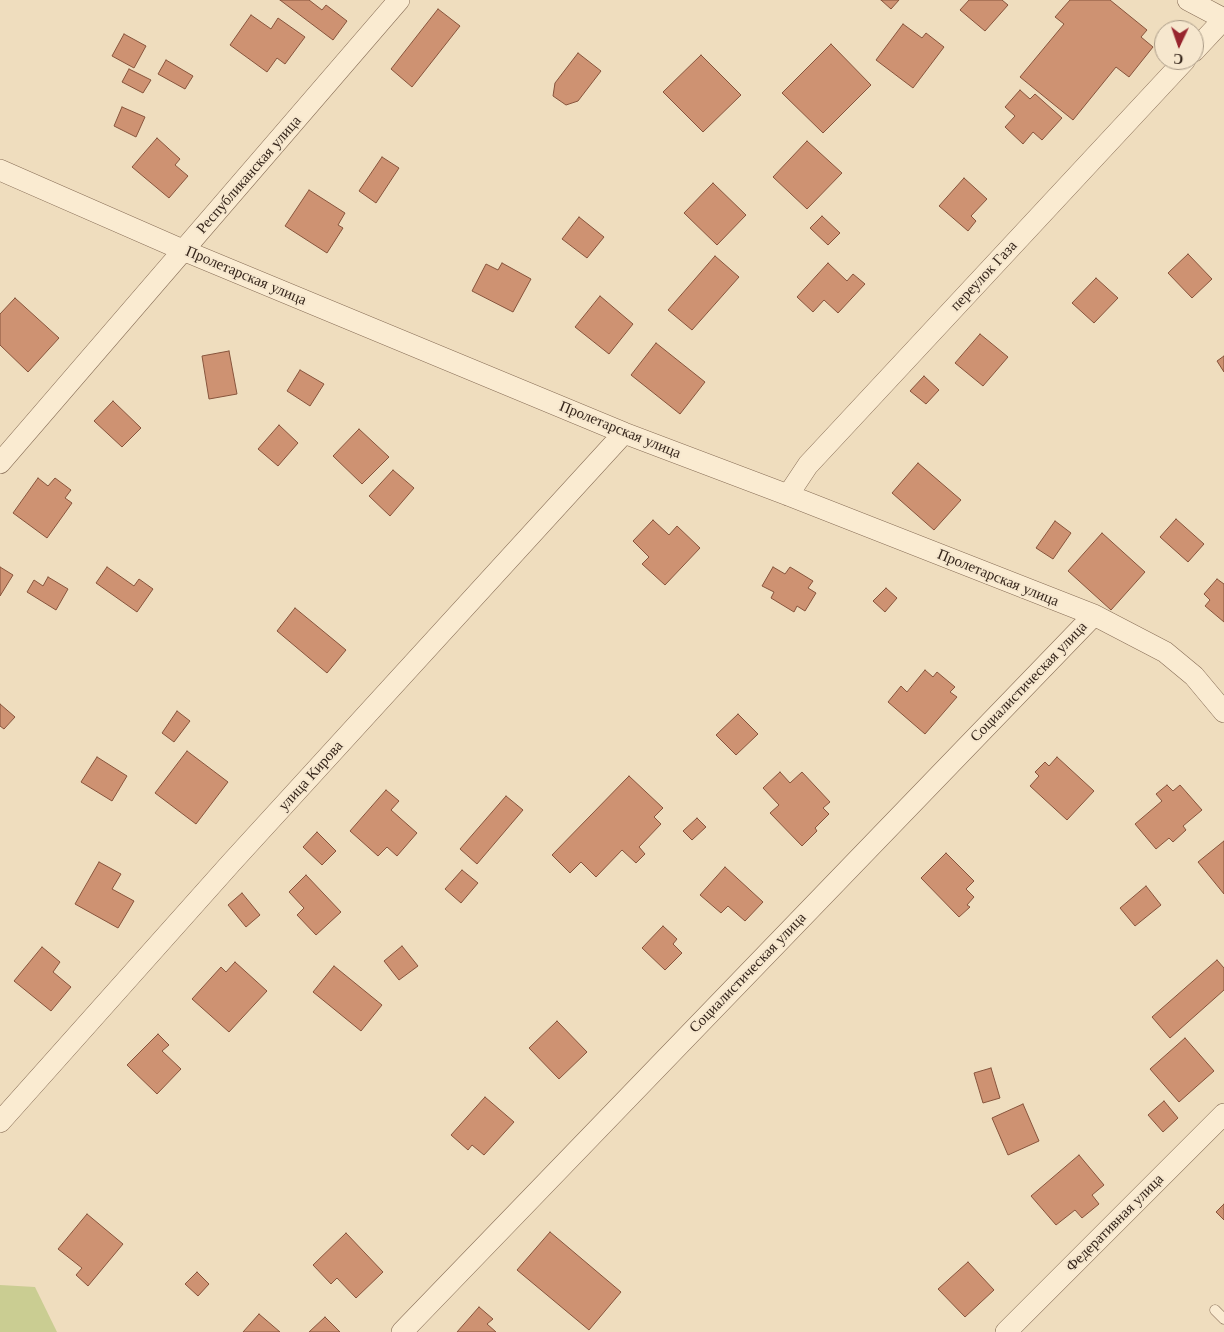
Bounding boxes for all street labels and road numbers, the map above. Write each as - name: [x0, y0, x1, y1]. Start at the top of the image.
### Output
- street label: Республиканская улица: [193, 112, 305, 238]
- street label: переулок Газа: [947, 237, 1021, 315]
- street label: Пролетарская улица: [183, 242, 309, 310]
- street label: Пролетарская улица: [557, 397, 683, 463]
- street label: Пролетарская улица: [935, 545, 1061, 611]
- street label: Социалистическая улица: [967, 618, 1091, 746]
- street label: улица Кирова: [275, 737, 347, 815]
- street label: Социалистическая улица: [686, 909, 810, 1037]
- street label: Федеративная улица: [1062, 1170, 1168, 1276]

